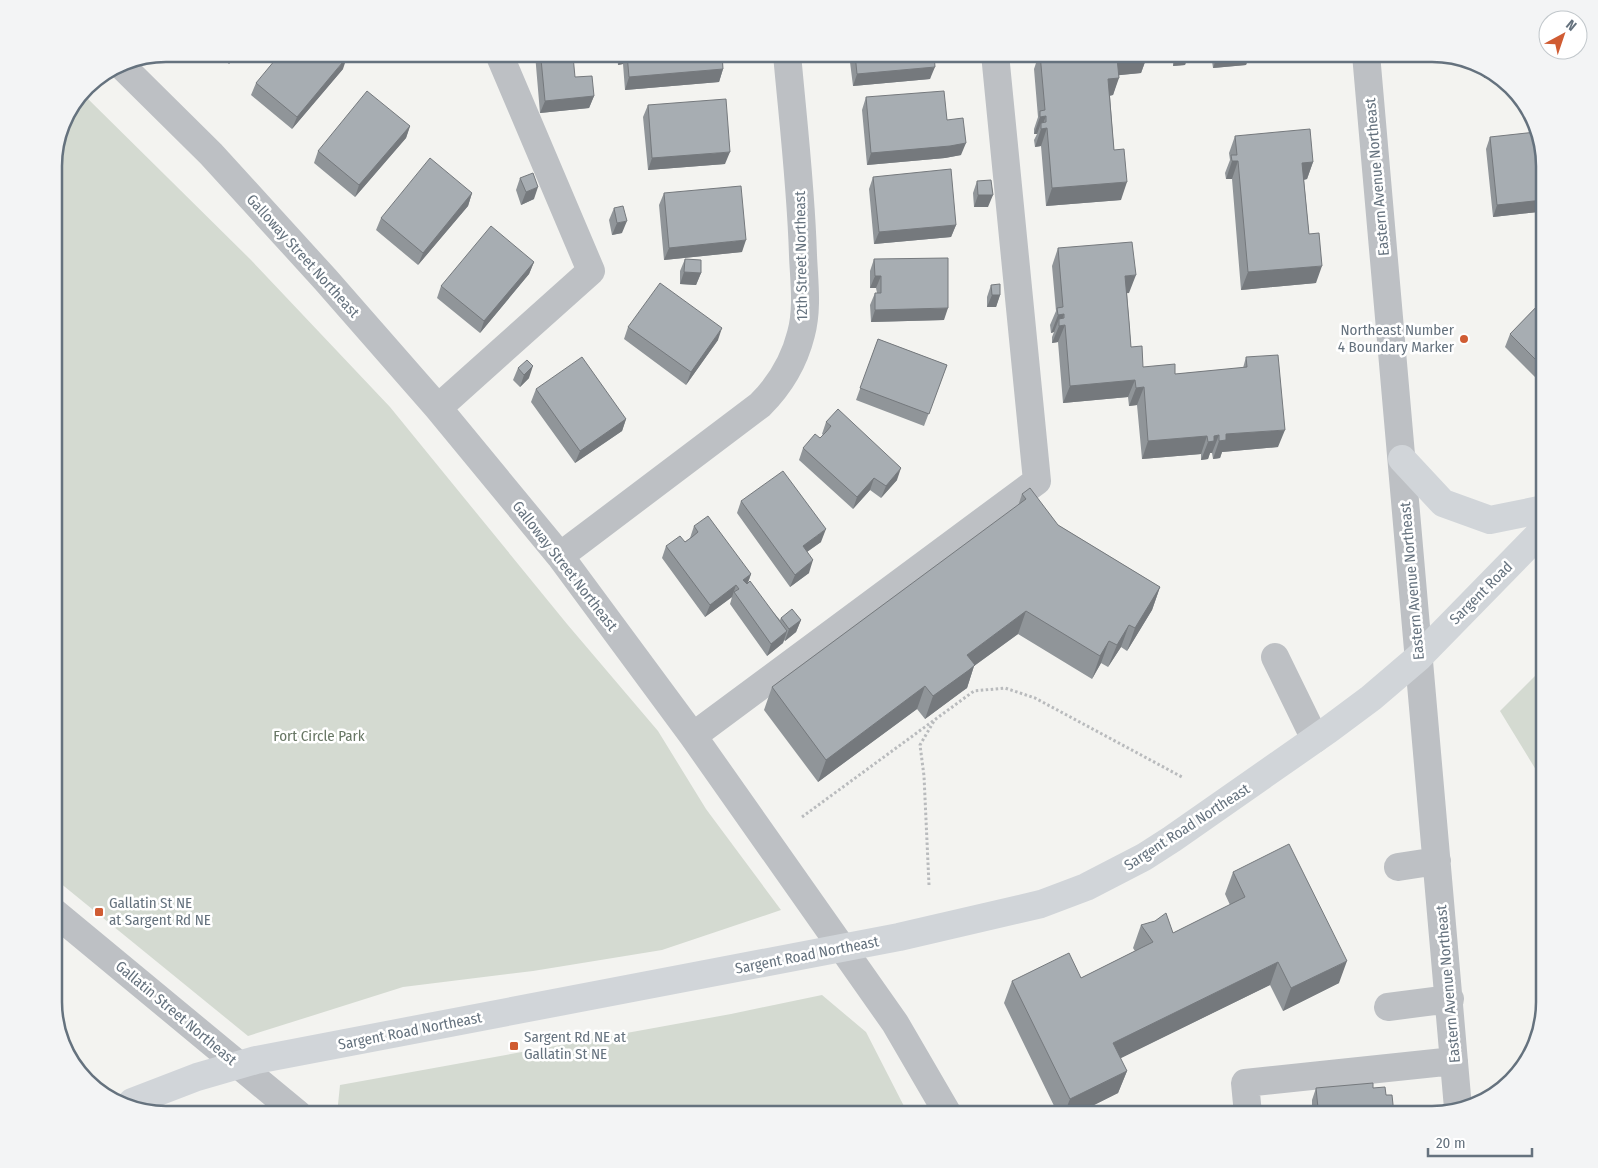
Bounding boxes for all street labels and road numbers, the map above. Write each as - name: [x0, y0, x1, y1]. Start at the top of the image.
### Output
- street label: Eastern Avenue Northeast: [1361, 97, 1393, 257]
- street label: Galloway Street Northeast: [243, 191, 363, 321]
- street label: 12th Street Northeast: [791, 191, 811, 321]
- street label: Galloway Street Northeast: [509, 498, 621, 635]
- street label: Eastern Avenue Northeast: [1396, 501, 1428, 661]
- street label: Sargent Road: [1446, 558, 1516, 628]
- street label: Sargent Road Northeast: [1121, 780, 1253, 874]
- street label: Eastern Avenue Northeast: [1432, 904, 1464, 1064]
- street label: Sargent Road Northeast: [734, 932, 880, 978]
- street label: Gallatin Street Northeast: [112, 957, 240, 1069]
- street label: Sargent Road Northeast: [337, 1008, 483, 1054]

